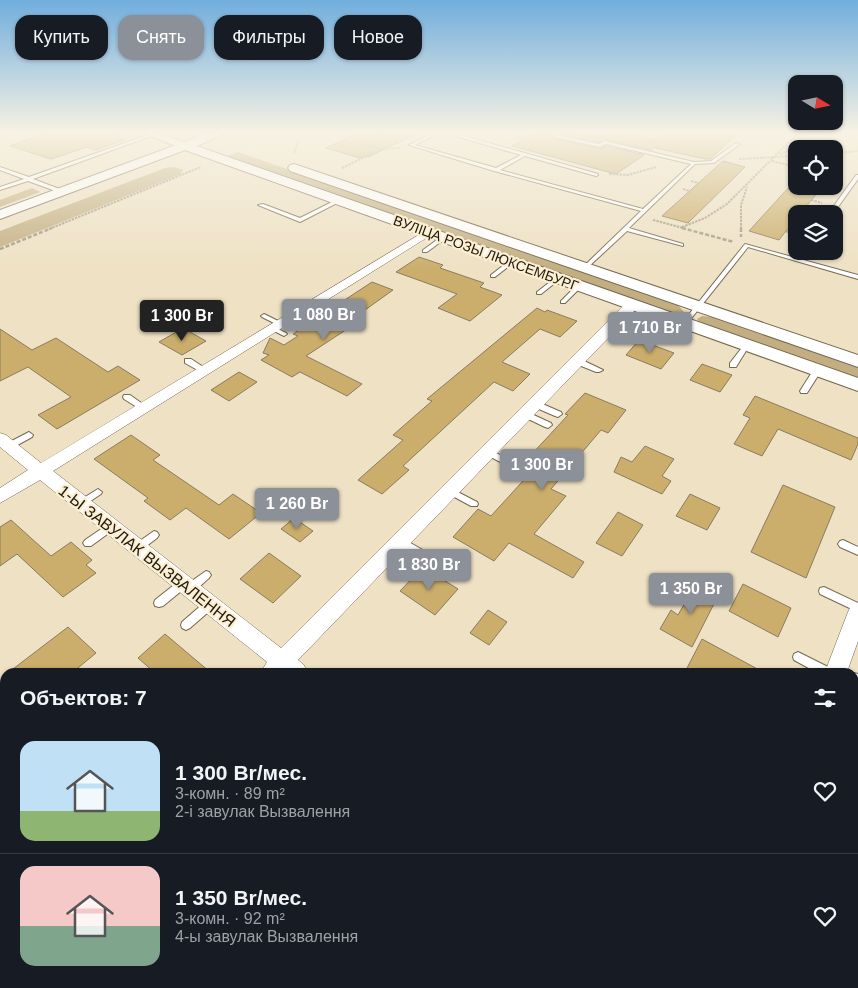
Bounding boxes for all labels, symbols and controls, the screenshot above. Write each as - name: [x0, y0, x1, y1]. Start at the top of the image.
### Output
- chip: Купить: [15, 15, 108, 60]
- chip: Снять: [118, 15, 204, 60]
- chip: Фильтры: [214, 15, 324, 60]
- chip: Новое: [334, 15, 422, 60]
- north arrow: [788, 75, 842, 130]
- map controls: [788, 75, 843, 260]
- button: locate: [788, 140, 843, 195]
- button: layers: [788, 205, 843, 260]
- street label: ВУЛІЦА РОЗЫ ЛЮКСЕМБУРГ: [391, 212, 581, 294]
- pin: 1 080 Br: [272, 298, 376, 341]
- pin: 1 300 Br: [130, 300, 234, 342]
- text: 1 080 Br: [293, 306, 355, 323]
- text: 1 300 Br: [151, 307, 213, 324]
- pin: 1 710 Br: [598, 312, 702, 354]
- text: 1 710 Br: [619, 319, 681, 336]
- pin: 1 300 Br: [490, 448, 594, 491]
- text: 1 300 Br: [511, 456, 573, 473]
- street label: 1-Ы ЗАВУЛАК ВЫЗВАЛЕННЯ: [55, 482, 239, 630]
- pin: 1 260 Br: [245, 488, 349, 530]
- text: 1 260 Br: [266, 495, 328, 512]
- pin: 1 830 Br: [377, 548, 481, 591]
- text: 1 830 Br: [398, 556, 460, 573]
- pin: 1 350 Br: [639, 572, 743, 615]
- text: 1 350 Br: [660, 580, 722, 597]
- icon: filters: [811, 684, 839, 712]
- text: Объектов: 7: [20, 686, 147, 709]
- icon: home: [60, 761, 120, 821]
- text: 1 300 Br/мес.: [175, 761, 307, 784]
- icon: heart: [811, 777, 839, 805]
- text: 3-комн. · 89 m²: [175, 785, 285, 802]
- text: 2-і завулак Вызвалення: [175, 803, 350, 820]
- icon: home: [60, 886, 120, 946]
- text: 1 350 Br/мес.: [175, 886, 307, 909]
- icon: heart: [811, 902, 839, 930]
- text: 3-комн. · 92 m²: [175, 910, 285, 927]
- text: 4-ы завулак Вызвалення: [175, 928, 358, 945]

